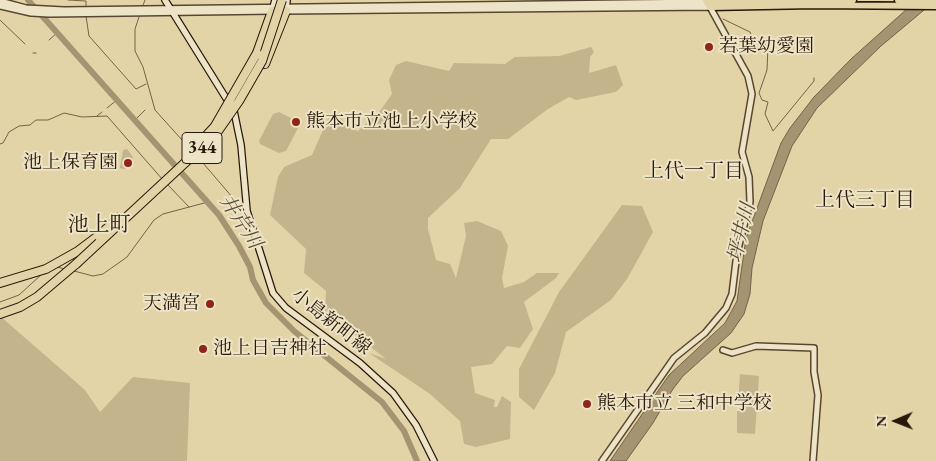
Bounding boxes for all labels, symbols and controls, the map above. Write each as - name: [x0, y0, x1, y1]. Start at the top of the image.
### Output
- place label: 若葉幼愛園: [719, 36, 814, 58]
- marker: 若葉幼愛園: [703, 41, 715, 53]
- place label: 熊本市立池上小学校: [306, 111, 477, 133]
- marker: 熊本市立池上小学校: [290, 116, 302, 128]
- road number: 344: [182, 132, 222, 164]
- place label: 池上保育園: [23, 152, 118, 174]
- marker: 池上保育園: [122, 157, 134, 169]
- district label: 上代一丁目: [644, 160, 744, 184]
- district label: 上代三丁目: [815, 189, 915, 213]
- water label: 井芹川: [214, 190, 266, 254]
- water label: 坪井川: [723, 201, 761, 265]
- district label: 池上町: [68, 212, 130, 238]
- street label: 小島新町線: [287, 284, 375, 360]
- place label: 天満宮: [143, 293, 200, 315]
- marker: 天満宮: [204, 298, 216, 310]
- place label: 池上日吉神社: [213, 338, 327, 360]
- marker: 池上日吉神社: [197, 343, 209, 355]
- place label: 熊本市立 三和中学校: [597, 393, 772, 415]
- north arrow: [871, 396, 921, 446]
- marker: 熊本市立 三和中学校: [581, 398, 593, 410]
- text: N: [872, 415, 890, 427]

